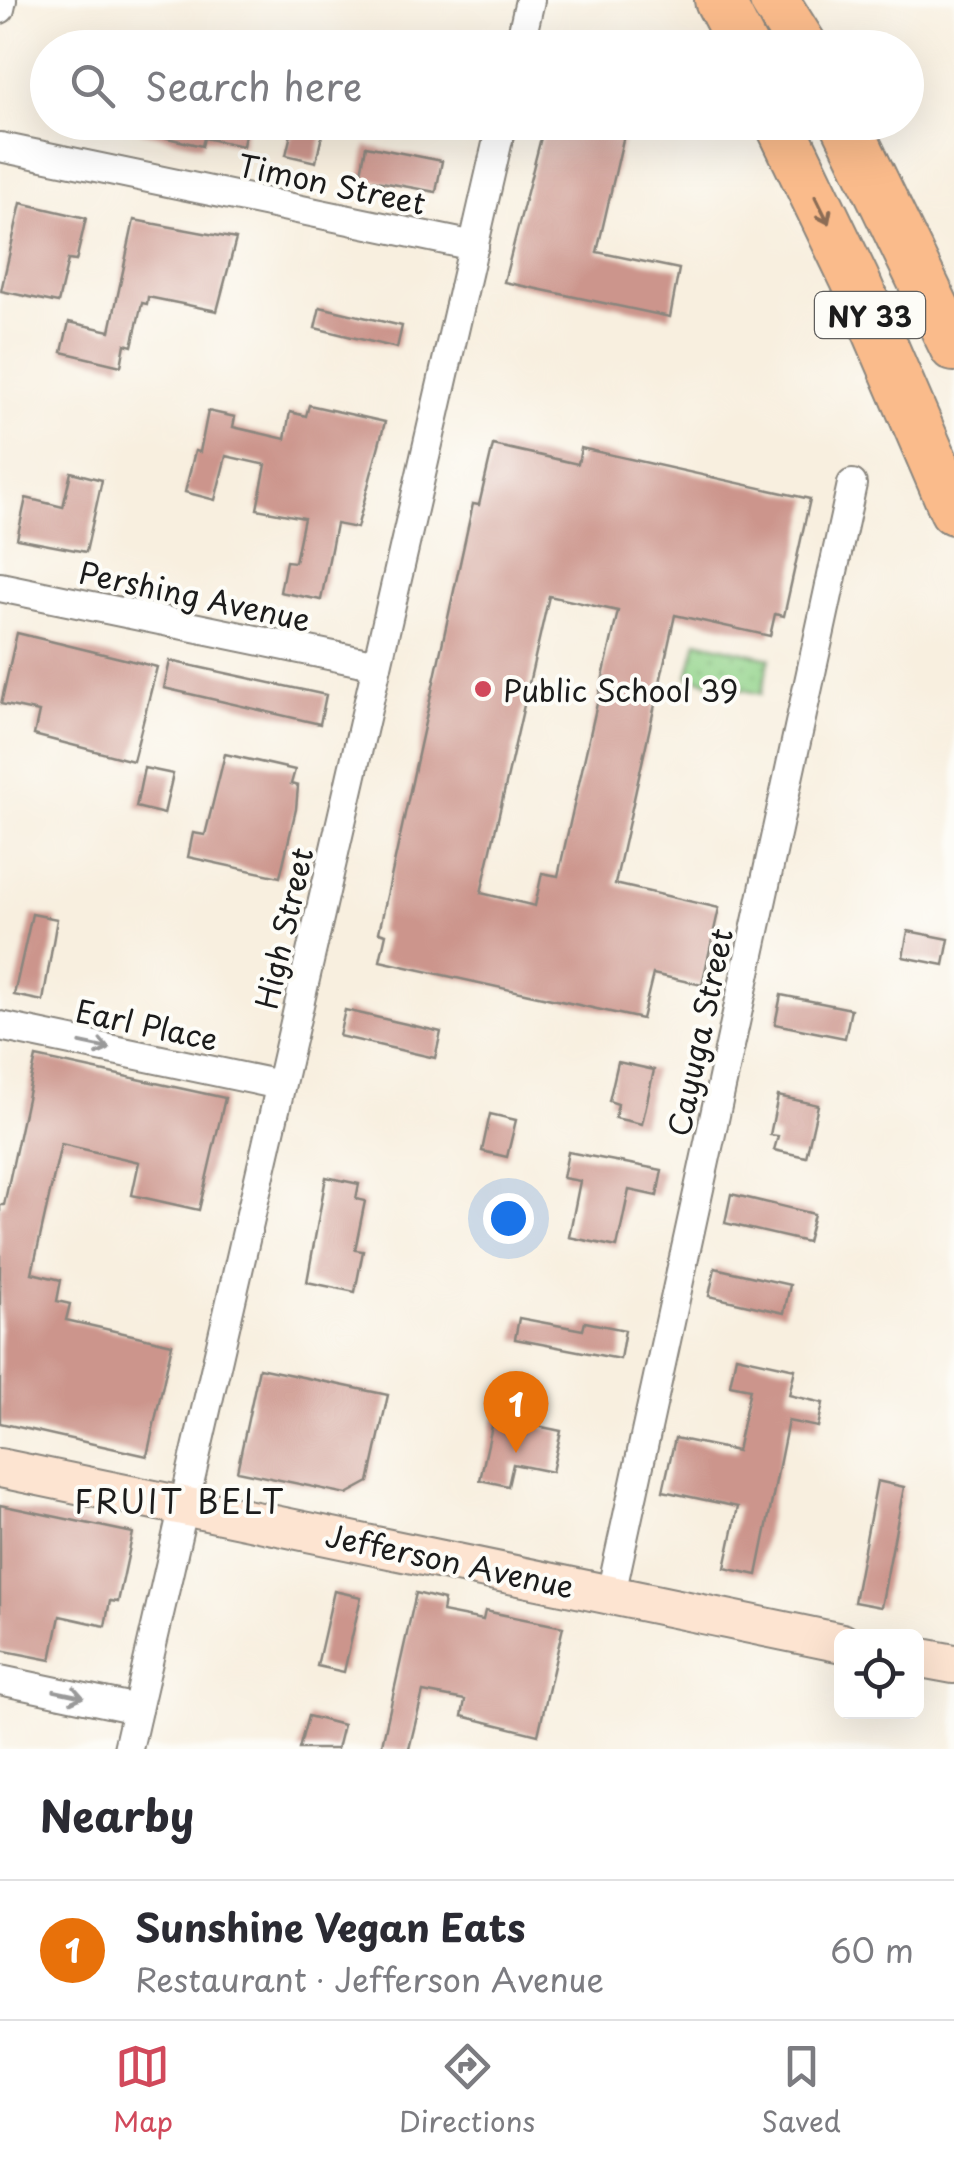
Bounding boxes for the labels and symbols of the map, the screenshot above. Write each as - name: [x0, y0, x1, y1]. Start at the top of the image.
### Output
- street label: Timon Street: [234, 141, 430, 225]
- one-way arrow: [813, 195, 832, 225]
- road number: NY 33: [815, 292, 925, 338]
- street label: Pershing Avenue: [75, 549, 315, 641]
- place label: Public School 39: [503, 667, 738, 712]
- marker: Public School 39: [472, 678, 494, 700]
- street label: High Street: [243, 843, 323, 1013]
- street label: Cayuga Street: [655, 924, 743, 1140]
- street label: Earl Place: [72, 987, 222, 1061]
- one-way arrow: [79, 1038, 111, 1056]
- your location: [483, 1193, 534, 1244]
- pin: 1: [484, 1370, 548, 1453]
- district label: FRUIT BELT: [74, 1477, 286, 1525]
- street label: Jefferson Avenue: [322, 1512, 578, 1608]
- one-way arrow: [52, 1686, 84, 1705]

